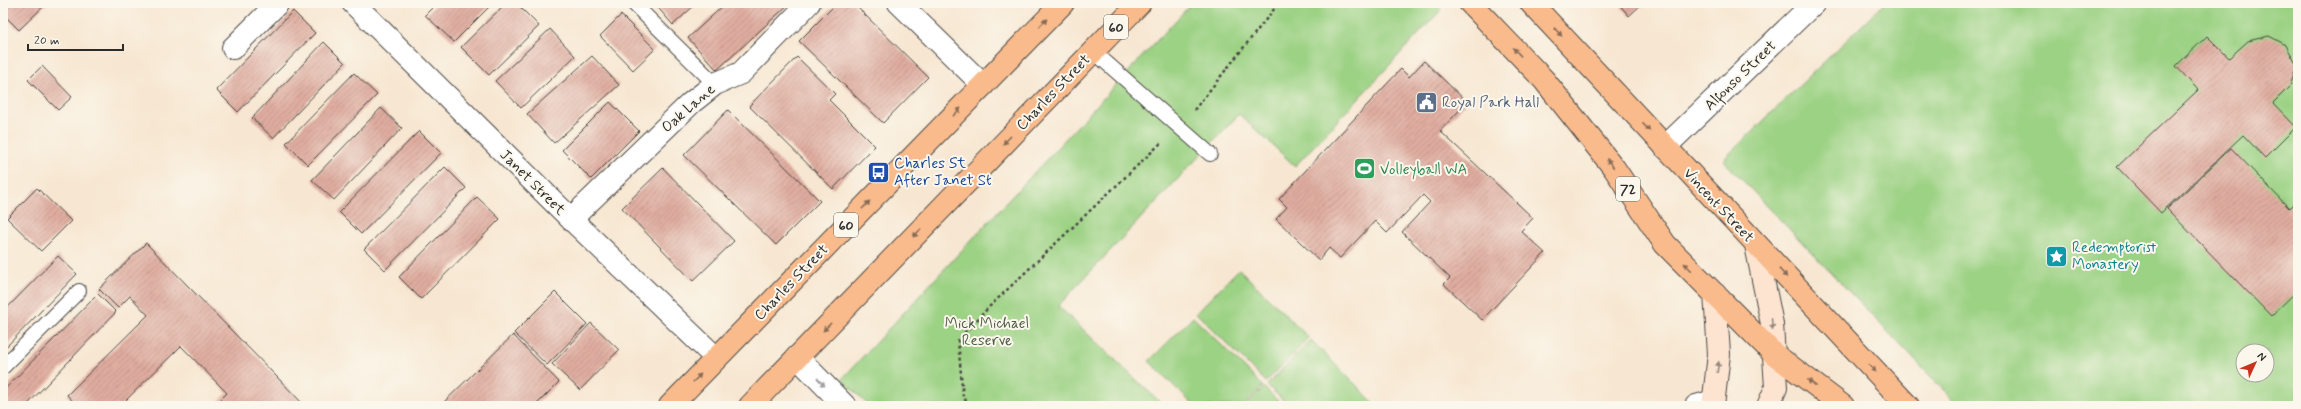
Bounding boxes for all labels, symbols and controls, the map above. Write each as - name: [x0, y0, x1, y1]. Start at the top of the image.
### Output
- road number: 60: [1104, 15, 1128, 39]
- one-way arrow: [1038, 18, 1048, 28]
- scale bar: [28, 26, 123, 52]
- one-way arrow: [1553, 27, 1562, 36]
- text: 20 m: [34, 33, 60, 49]
- street label: Alfonso Street: [1700, 36, 1783, 117]
- one-way arrow: [1512, 47, 1522, 57]
- street label: Charles Street: [1012, 50, 1095, 135]
- street label: Oak Lane: [658, 80, 720, 138]
- public building icon: Royal Park Hall: [1413, 89, 1439, 115]
- place label: Royal Park Hall: [1442, 93, 1539, 113]
- one-way arrow: [952, 107, 962, 117]
- one-way arrow: [1641, 122, 1651, 132]
- one-way arrow: [1003, 135, 1012, 145]
- street label: Janet Street: [495, 145, 570, 220]
- place label: Charles St After Janet St: [894, 154, 992, 191]
- sports icon: Volleyball WA: [1352, 156, 1378, 182]
- one-way arrow: [1605, 158, 1614, 169]
- bus stop icon: Charles St After Janet St: [866, 159, 892, 185]
- place label: Volleyball WA: [1380, 160, 1467, 180]
- street label: Vincent Street: [1679, 164, 1758, 247]
- road number: 72: [1616, 177, 1640, 201]
- one-way arrow: [861, 200, 871, 210]
- road number: 60: [834, 213, 858, 237]
- one-way arrow: [912, 228, 922, 238]
- place label: Redemptorist Monastery: [2072, 238, 2157, 275]
- street label: Charles Street: [750, 240, 833, 325]
- place icon: Redemptorist Monastery: [2043, 243, 2069, 269]
- one-way arrow: [1683, 262, 1693, 272]
- one-way arrow: [1778, 268, 1787, 278]
- park label: Mick Michael Reserve: [945, 314, 1029, 351]
- one-way arrow: [1769, 318, 1775, 330]
- one-way arrow: [822, 322, 832, 332]
- north arrow: [2235, 343, 2275, 383]
- text: N: [2254, 349, 2269, 364]
- one-way arrow: [1714, 361, 1721, 373]
- one-way arrow: [1867, 363, 1877, 373]
- one-way arrow: [692, 373, 702, 383]
- one-way arrow: [816, 377, 826, 387]
- one-way arrow: [1807, 378, 1818, 387]

